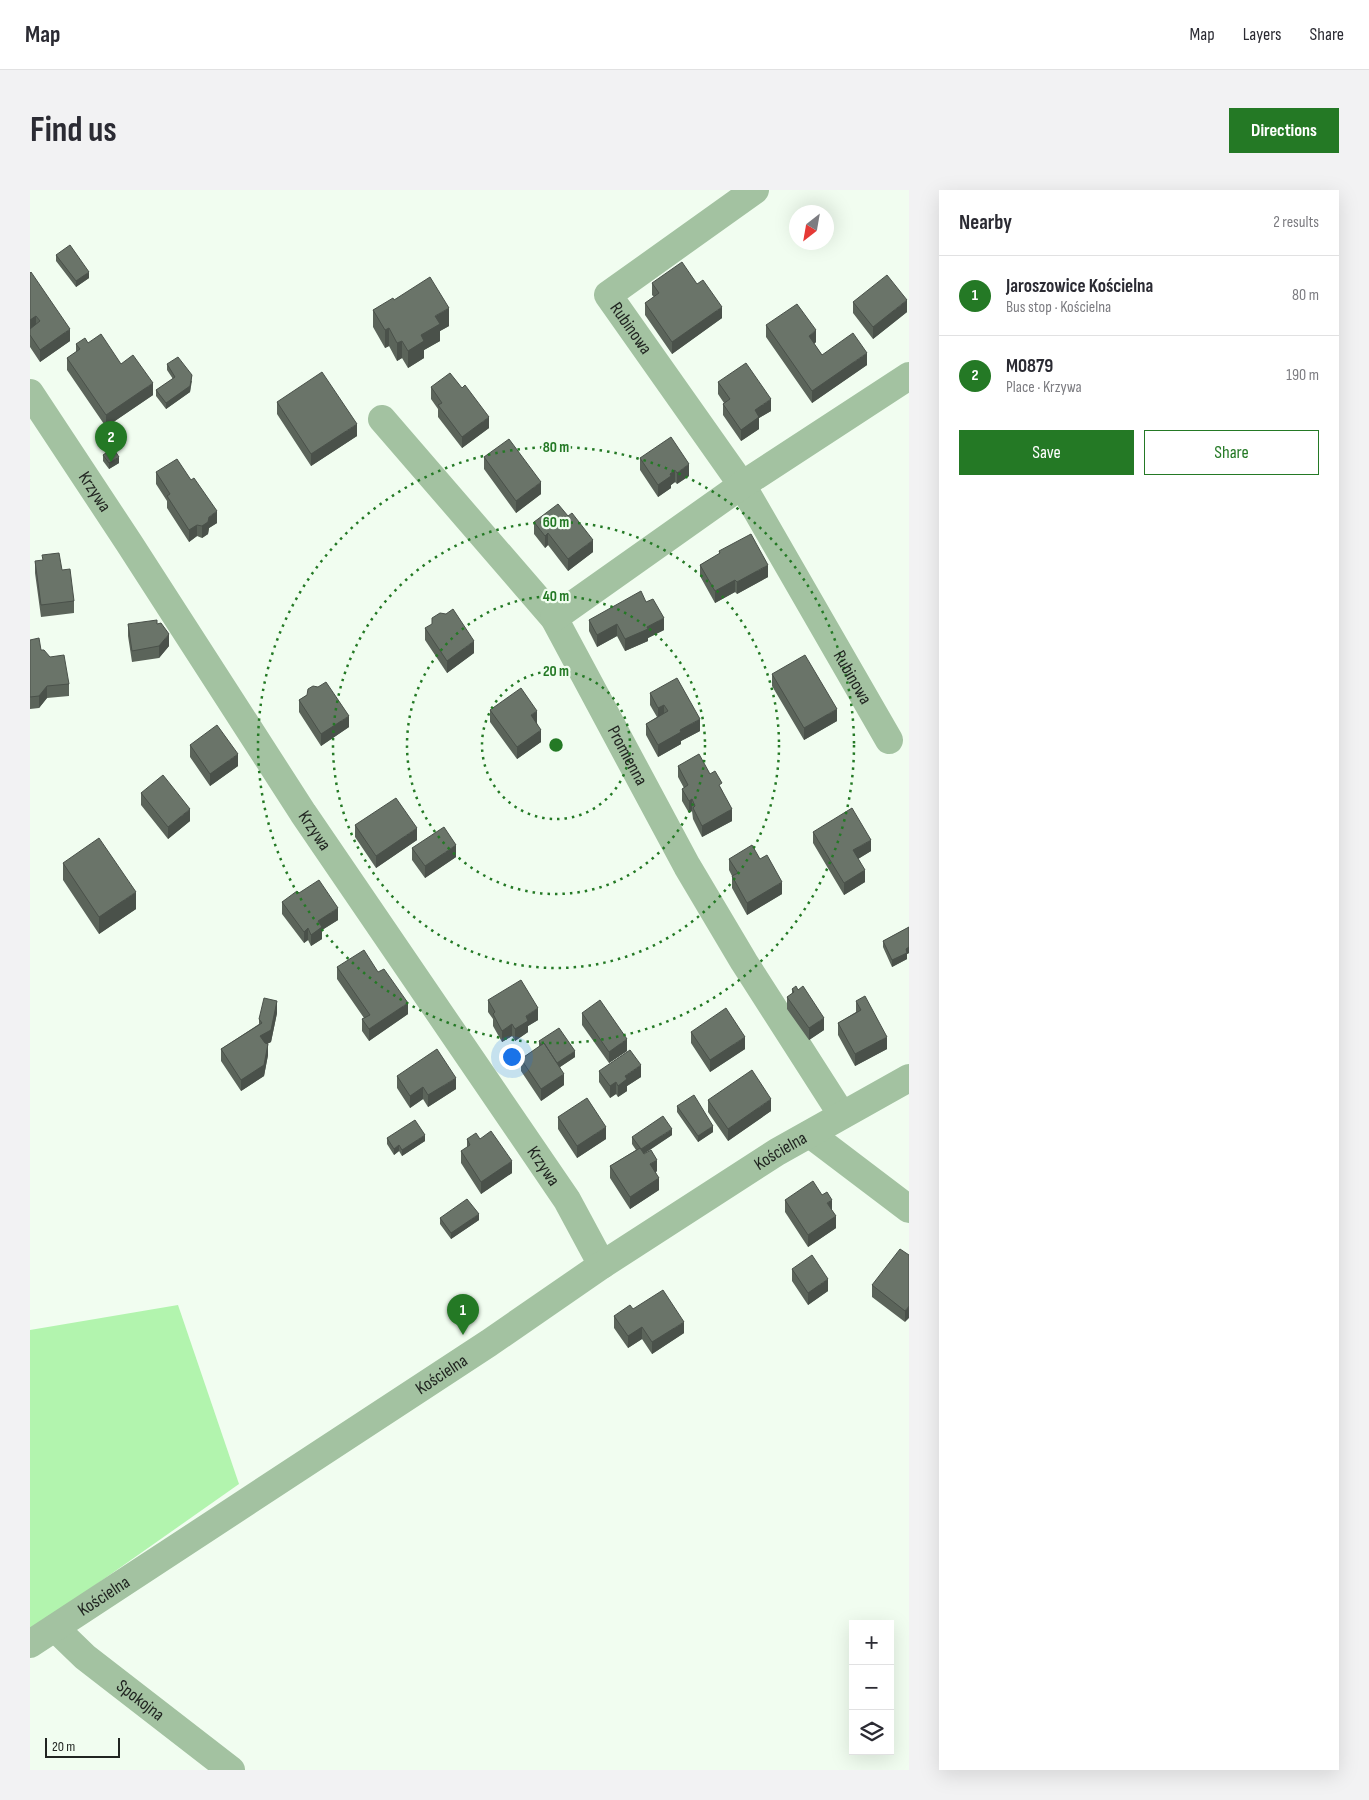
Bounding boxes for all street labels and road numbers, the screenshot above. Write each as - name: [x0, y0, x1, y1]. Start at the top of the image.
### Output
- street label: Rubinowa: [605, 298, 656, 358]
- street label: Krzywa: [74, 468, 115, 516]
- street label: Rubinowa: [829, 647, 876, 708]
- street label: Promienna: [603, 722, 652, 789]
- street label: Krzywa: [294, 807, 335, 855]
- street label: Kościelna: [750, 1127, 811, 1175]
- street label: Krzywa: [522, 1142, 564, 1190]
- street label: Kościelna: [412, 1350, 472, 1399]
- street label: Kościelna: [74, 1572, 134, 1621]
- street label: Spokojna: [112, 1675, 168, 1725]

